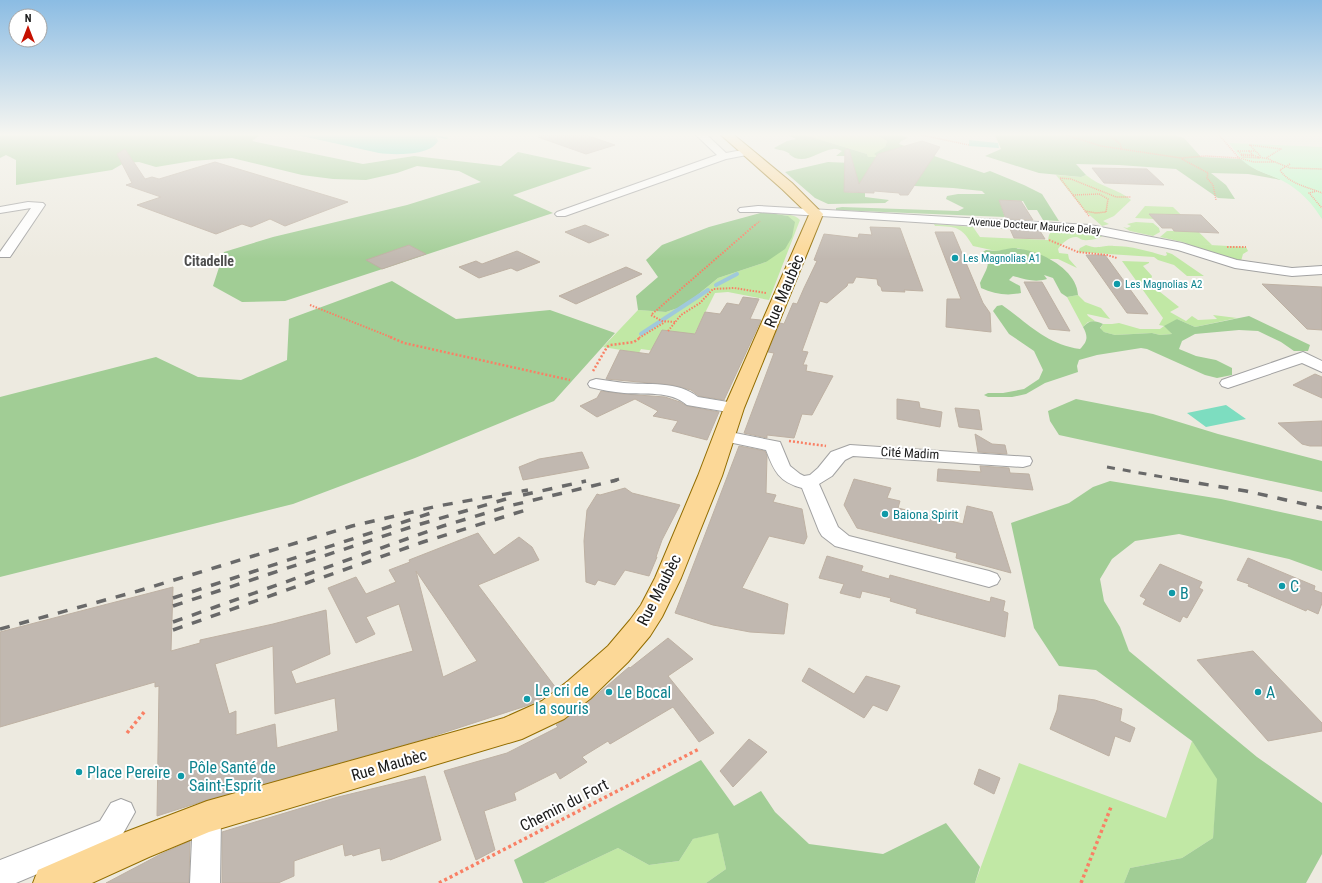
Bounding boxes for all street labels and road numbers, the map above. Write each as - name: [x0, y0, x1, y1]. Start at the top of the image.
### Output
- street label: Avenue Docteur Maurice Delay: [969, 215, 1102, 237]
- street label: Rue Maubèc: [760, 252, 808, 330]
- street label: Cité Madim: [880, 444, 940, 462]
- street label: Rue Maubèc: [633, 551, 685, 629]
- street label: Rue Maubèc: [349, 745, 429, 785]
- street label: Chemin du Fort: [517, 775, 611, 835]

